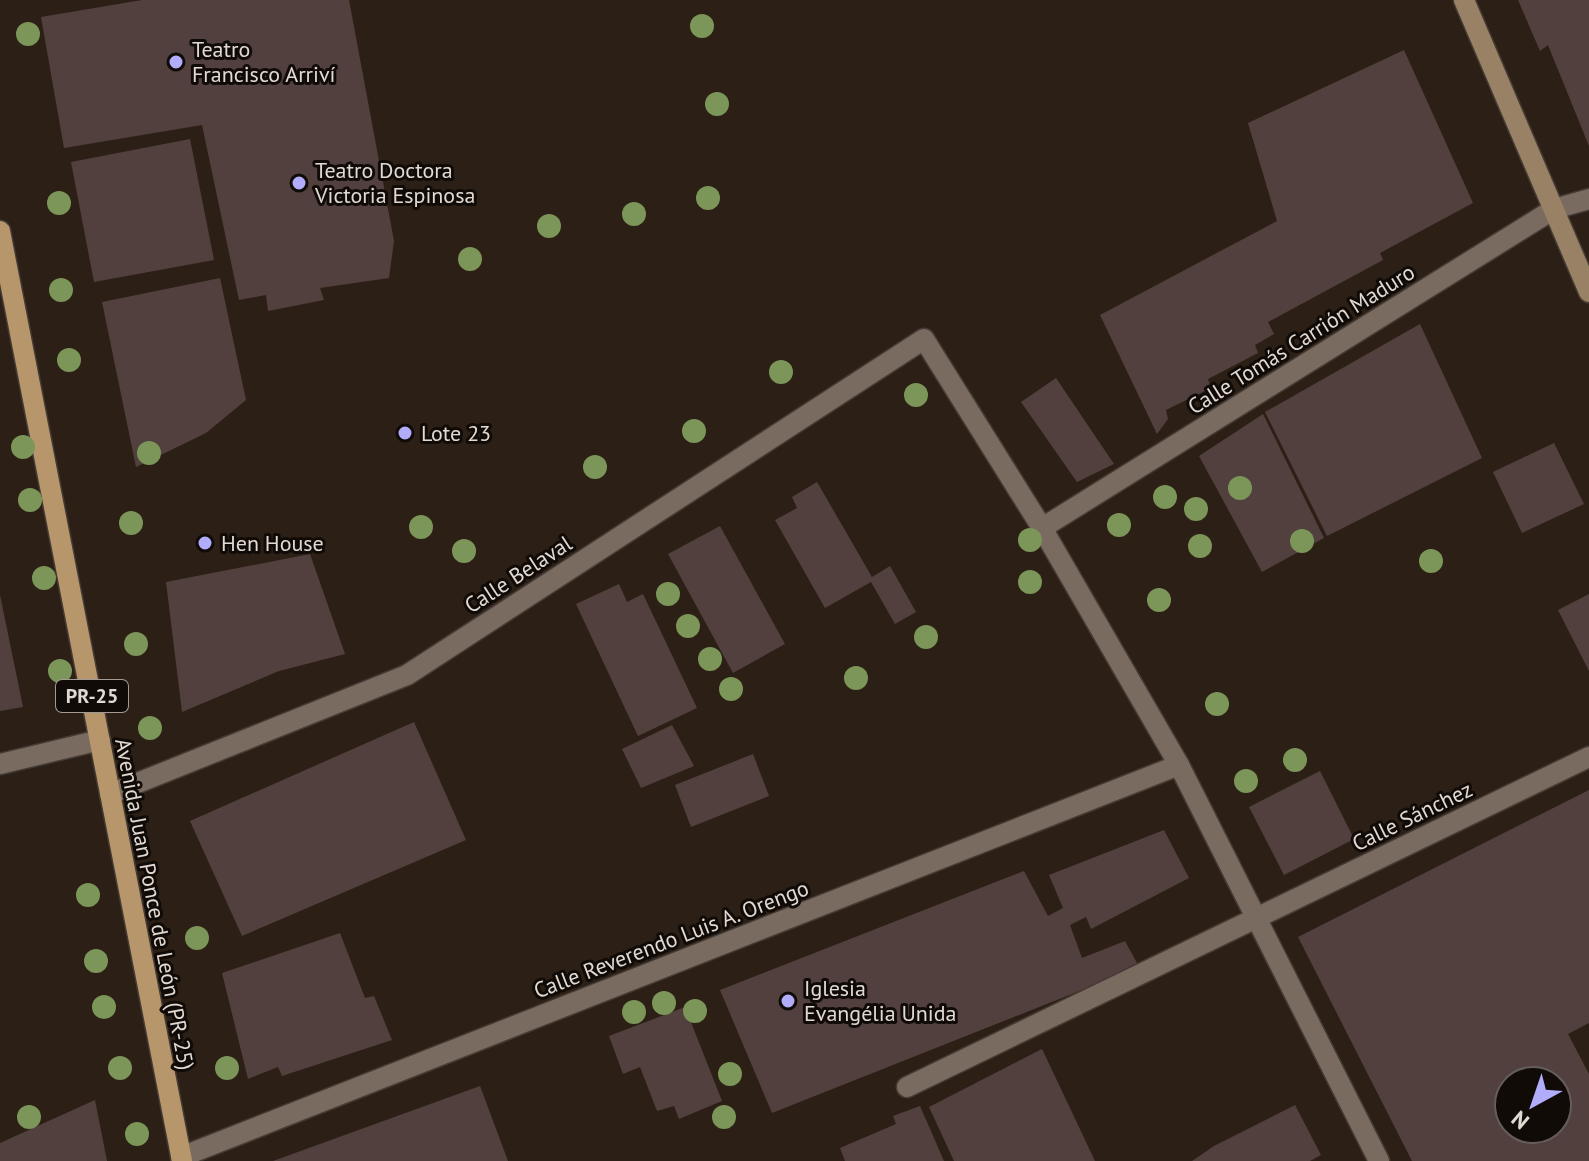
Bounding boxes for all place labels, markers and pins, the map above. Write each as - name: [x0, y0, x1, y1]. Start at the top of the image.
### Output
- place label: Teatro Francisco Arriví: [192, 35, 336, 88]
- marker: Teatro Francisco Arriví: [167, 53, 185, 71]
- place label: Teatro Doctora Victoria Espinosa: [314, 156, 475, 209]
- marker: Teatro Doctora Victoria Espinosa: [290, 174, 308, 192]
- place label: Lote 23: [421, 419, 491, 447]
- marker: Lote 23: [396, 424, 414, 442]
- place label: Hen House: [221, 529, 324, 557]
- marker: Hen House: [196, 534, 214, 552]
- place label: Iglesia Evangélia Unida: [804, 974, 956, 1027]
- marker: Iglesia Evangélia Unida: [779, 992, 797, 1010]

